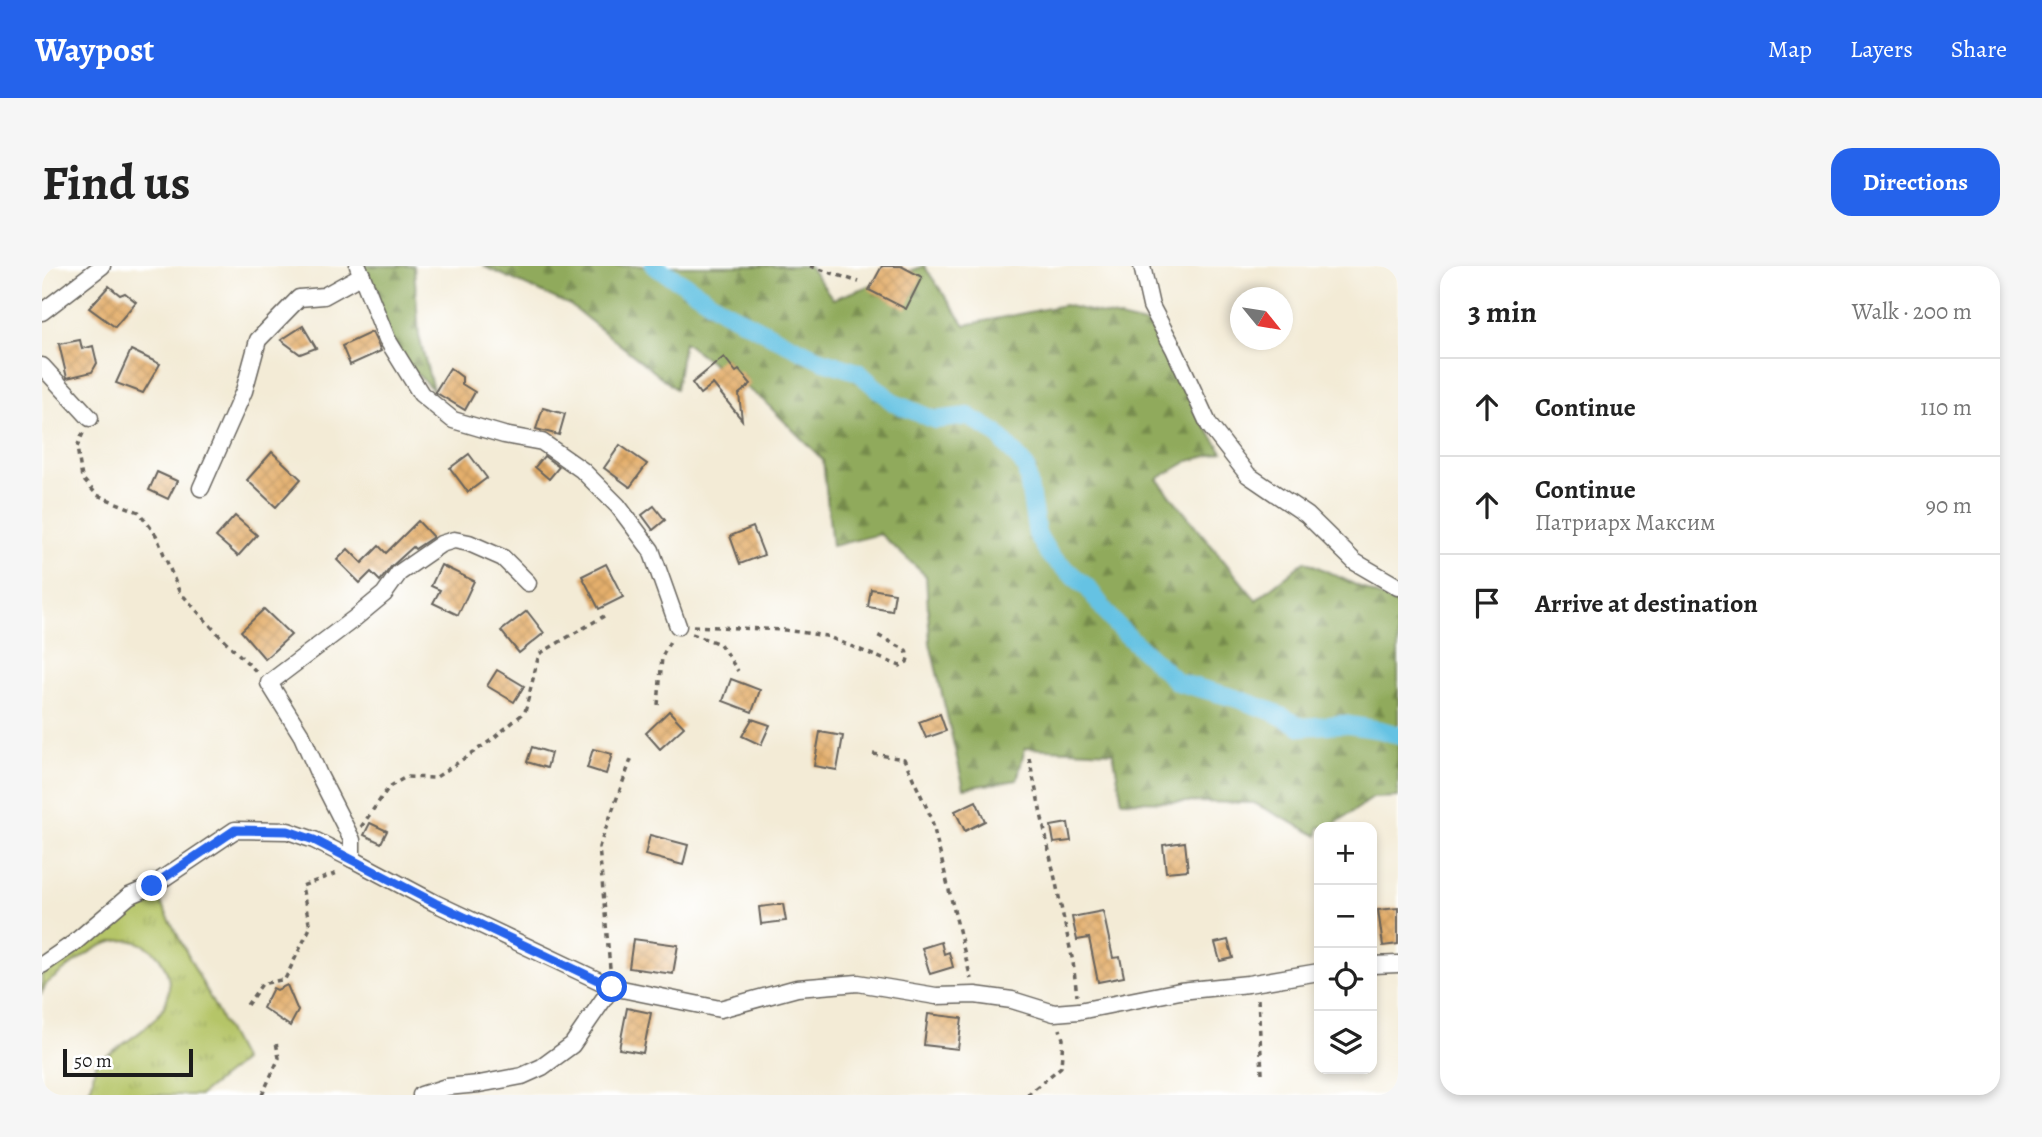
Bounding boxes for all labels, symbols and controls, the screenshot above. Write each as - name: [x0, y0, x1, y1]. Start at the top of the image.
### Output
- text: Waypost: [35, 27, 154, 72]
- text: Map: [1768, 33, 1812, 65]
- text: Layers: [1850, 33, 1913, 65]
- text: Share: [1951, 33, 2007, 65]
- button: Directions: [1831, 148, 2000, 216]
- text: Find us: [42, 149, 190, 216]
- north arrow: [1230, 287, 1293, 350]
- text: 3 min: [1468, 292, 1537, 332]
- text: Walk · 200 m: [1852, 296, 1972, 327]
- icon: ahead: [1468, 388, 1506, 426]
- text: Continue: [1535, 390, 1636, 425]
- text: 110 m: [1920, 392, 1972, 423]
- text: Continue: [1535, 472, 1636, 507]
- icon: ahead: [1468, 486, 1506, 524]
- text: 90 m: [1926, 490, 1972, 521]
- text: Патриарх Максим: [1535, 507, 1716, 538]
- icon: arrive: [1468, 584, 1506, 622]
- text: Arrive at destination: [1535, 586, 1758, 621]
- map controls: [1314, 822, 1377, 1074]
- button: +: [1314, 822, 1377, 885]
- route end: [136, 870, 167, 901]
- button: −: [1314, 885, 1377, 948]
- button: locate: [1314, 948, 1377, 1011]
- route start: [596, 971, 627, 1002]
- button: layers: [1314, 1011, 1377, 1074]
- scale bar: [63, 1046, 192, 1078]
- text: 50 m: [74, 1048, 112, 1074]

